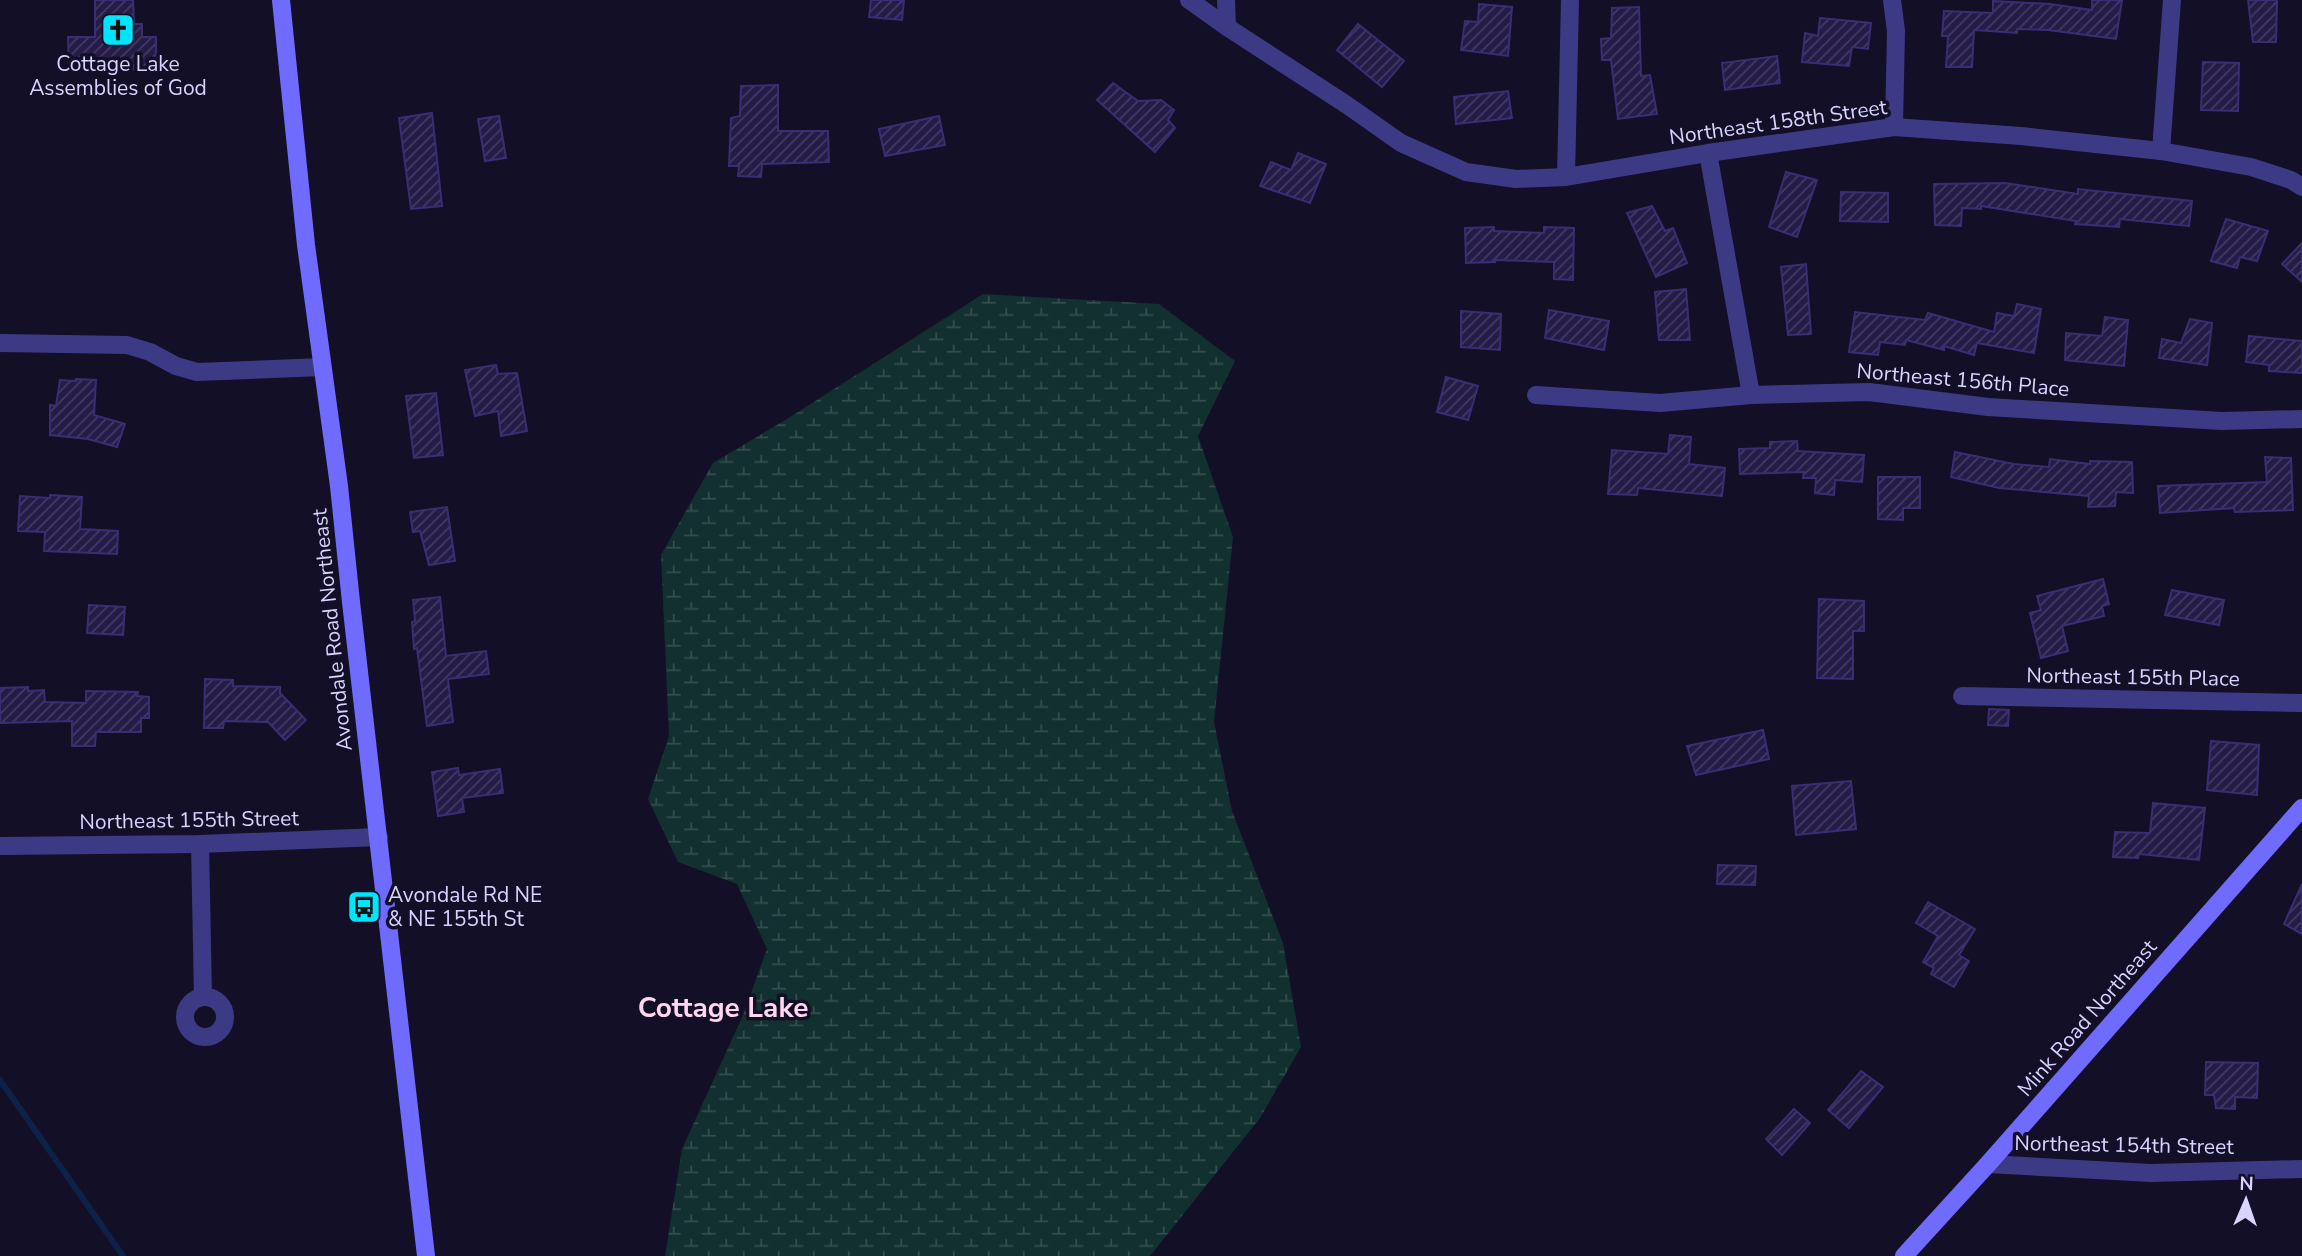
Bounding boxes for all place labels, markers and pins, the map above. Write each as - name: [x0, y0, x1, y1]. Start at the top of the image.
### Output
- church icon: Cottage Lake Assemblies of God: [99, 11, 137, 49]
- place label: Cottage Lake Assemblies of God: [29, 50, 207, 102]
- place label: Avondale Rd NE & NE 155th St: [388, 881, 542, 933]
- bus stop icon: Avondale Rd NE & NE 155th St: [345, 888, 383, 926]

